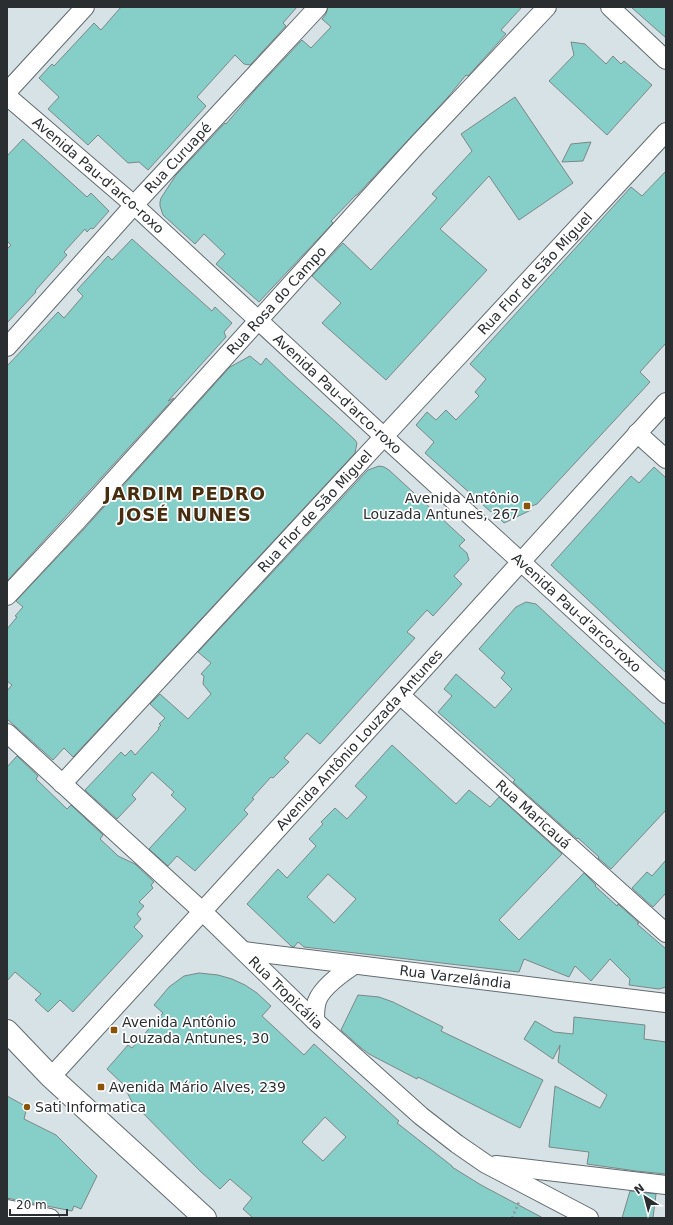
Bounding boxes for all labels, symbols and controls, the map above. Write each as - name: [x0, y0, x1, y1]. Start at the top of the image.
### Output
- street label: Avenida Pau-d'arco-roxo: [29, 114, 167, 237]
- street label: Rua Curuapé: [141, 119, 215, 196]
- street label: Rua Flor de São Miguel: [475, 209, 595, 338]
- street label: Rua Rosa do Campo: [223, 243, 329, 358]
- street label: Avenida Pau-d'arco-roxo: [270, 330, 405, 457]
- street label: Rua Flor de São Miguel: [254, 447, 375, 575]
- district label: JARDIM PEDRO JOSÉ NUNES: [102, 483, 266, 525]
- place label: Avenida Antônio Louzada Antunes, 267: [363, 490, 519, 522]
- marker: Avenida Antônio Louzada Antunes, 267: [522, 501, 532, 511]
- street label: Avenida Pau-d'arco-roxo: [509, 550, 645, 675]
- street label: Avenida Antônio Louzada Antunes: [273, 646, 446, 833]
- street label: Rua Maricauá: [493, 777, 574, 852]
- street label: Rua Tropicália: [245, 953, 326, 1032]
- street label: Rua Varzelândia: [399, 962, 512, 992]
- place label: Avenida Antônio Louzada Antunes, 30: [122, 1014, 269, 1046]
- marker: Avenida Antônio Louzada Antunes, 30: [109, 1025, 119, 1035]
- place label: Avenida Mário Alves, 239: [109, 1079, 286, 1095]
- marker: Avenida Mário Alves, 239: [96, 1082, 106, 1092]
- place label: Sati Informatica: [35, 1099, 146, 1115]
- marker: Sati Informatica: [22, 1102, 32, 1112]
- north arrow: [625, 1177, 665, 1217]
- text: N: [632, 1181, 647, 1197]
- scale bar: [10, 1191, 67, 1217]
- text: 20 m: [16, 1198, 47, 1212]

